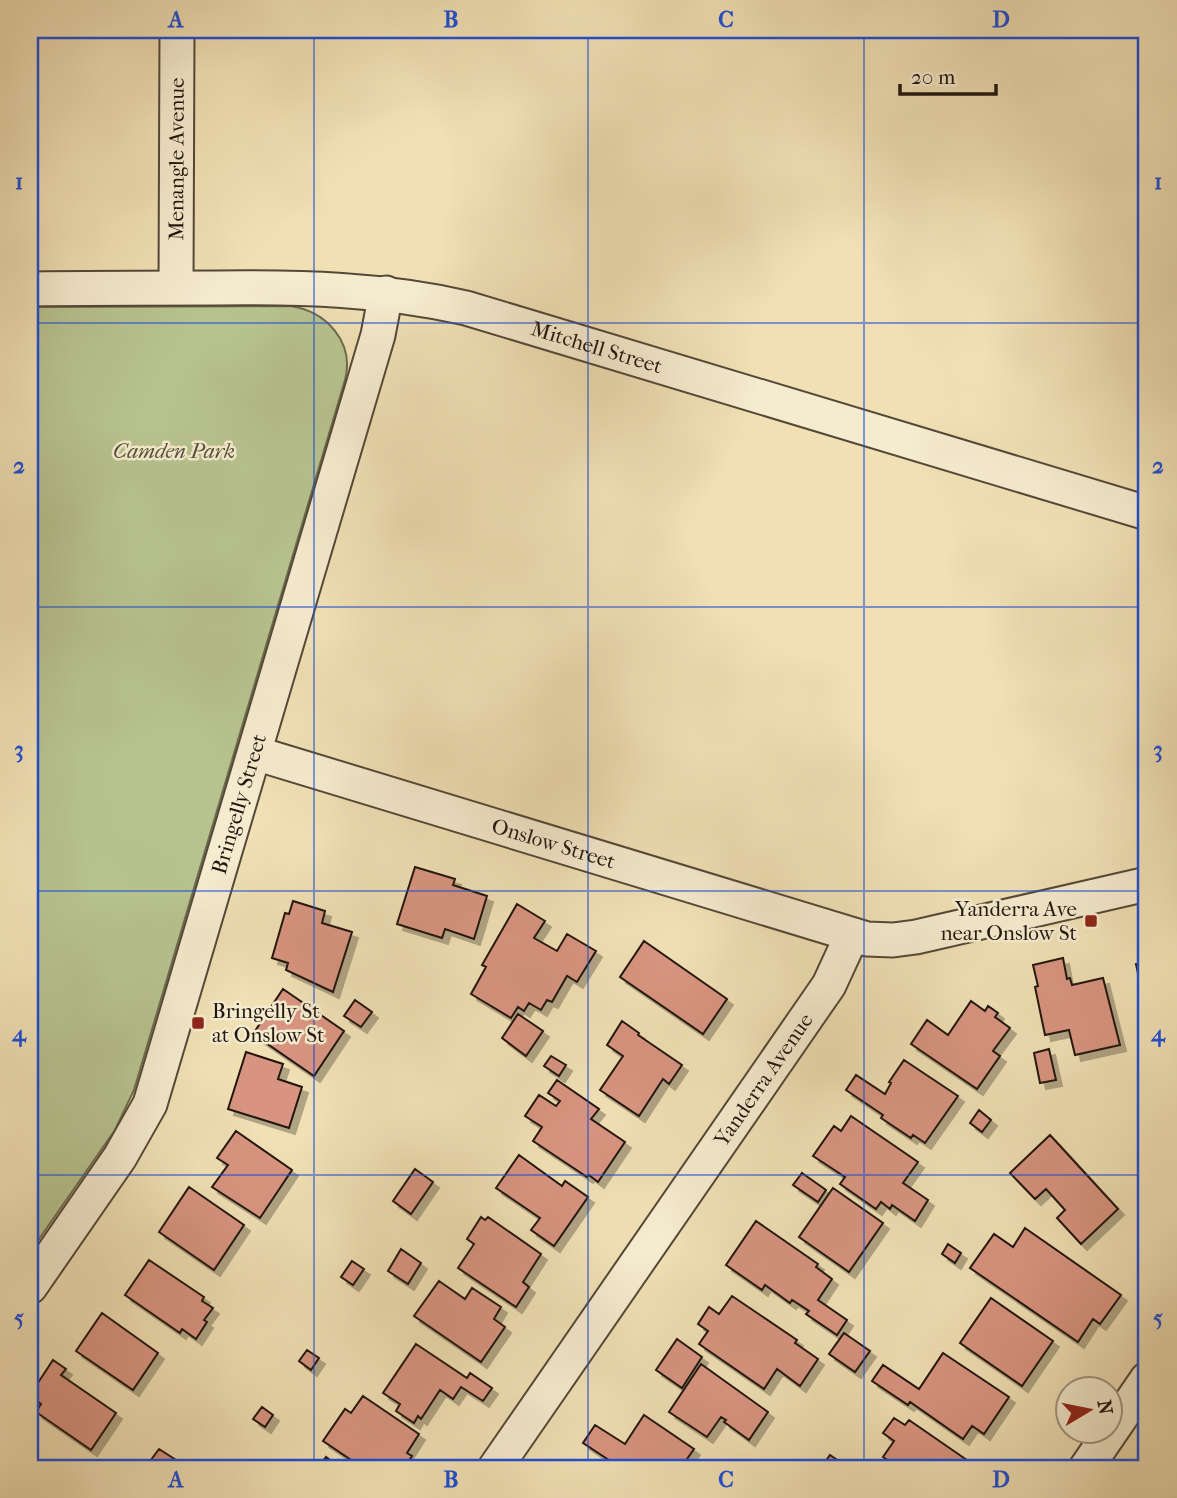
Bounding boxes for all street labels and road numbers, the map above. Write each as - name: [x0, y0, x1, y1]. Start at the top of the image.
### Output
- street label: Menangle Avenue: [164, 77, 189, 241]
- street label: Mitchell Street: [528, 316, 666, 379]
- street label: Bringelly Street: [207, 731, 271, 877]
- street label: Onslow Street: [489, 814, 619, 874]
- street label: Yanderra Avenue: [709, 1009, 818, 1152]

